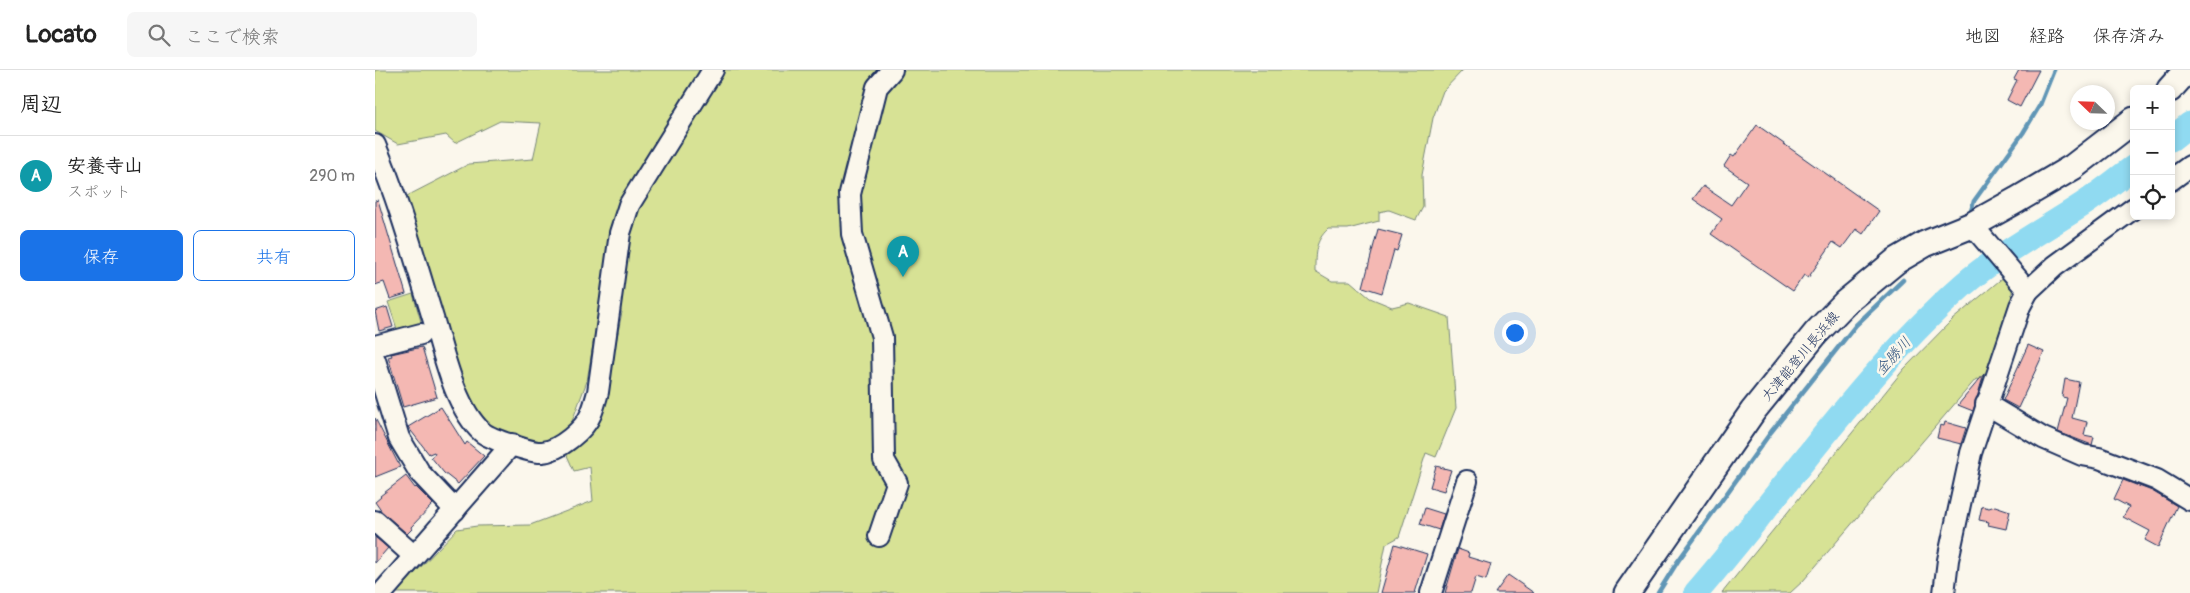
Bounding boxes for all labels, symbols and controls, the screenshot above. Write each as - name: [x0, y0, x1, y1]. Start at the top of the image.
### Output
- search box: [127, 12, 477, 57]
- text: Locato: [25, 20, 97, 49]
- icon: search: [145, 21, 173, 49]
- text: ここで検索: [185, 25, 280, 49]
- text: 地図: [1965, 25, 2001, 48]
- text: 経路: [2029, 25, 2065, 48]
- text: 保存済み: [2093, 25, 2165, 48]
- north arrow: [2070, 85, 2115, 130]
- map controls: [2130, 85, 2175, 220]
- button: +: [2130, 85, 2175, 130]
- text: 周辺: [20, 91, 62, 118]
- button: −: [2130, 130, 2175, 175]
- text: 安養寺山: [67, 154, 143, 178]
- text: A: [31, 166, 41, 186]
- text: 290 m: [309, 166, 355, 186]
- button: locate: [2130, 175, 2175, 220]
- text: スポット: [67, 182, 131, 202]
- button: 保存: [20, 230, 183, 281]
- button: 共有: [193, 230, 355, 281]
- pin: A: [887, 236, 919, 277]
- street label: 大津能登川長浜線: [1758, 308, 1843, 405]
- your location: [1502, 320, 1528, 346]
- water label: 金勝川: [1871, 333, 1915, 379]

